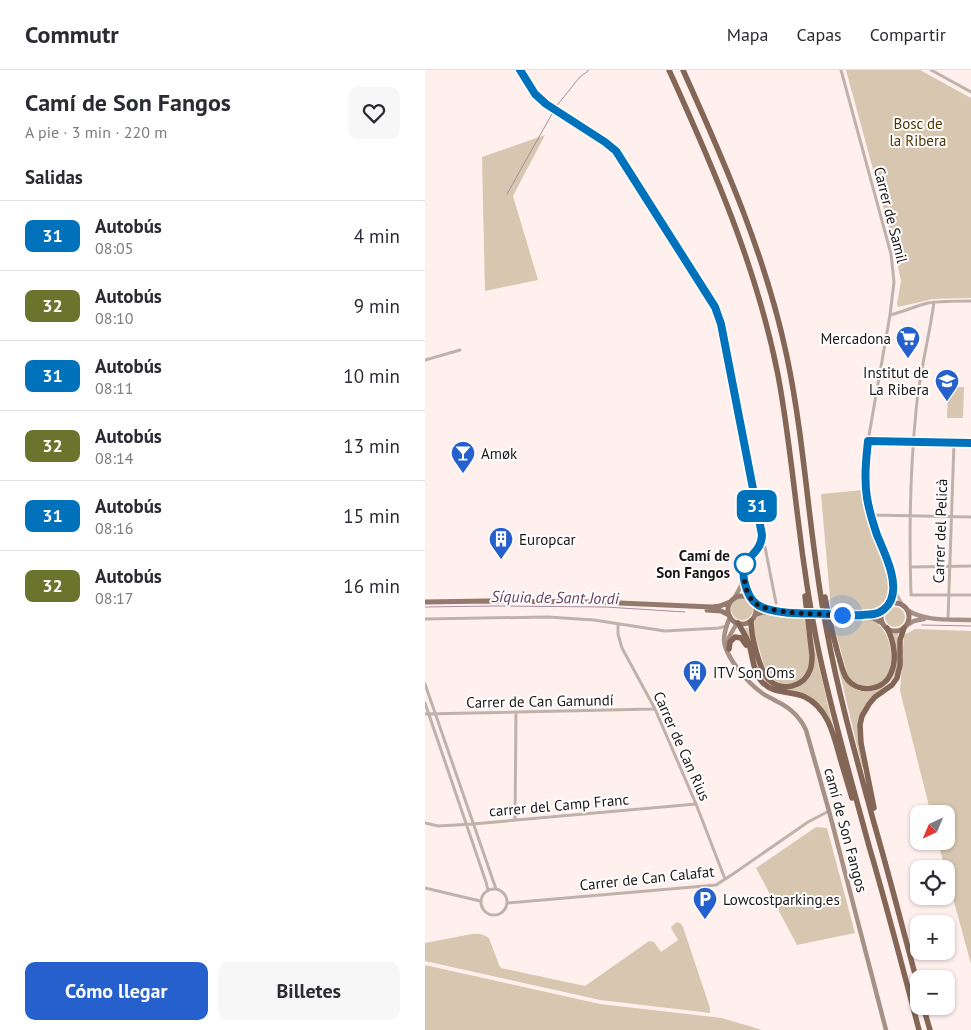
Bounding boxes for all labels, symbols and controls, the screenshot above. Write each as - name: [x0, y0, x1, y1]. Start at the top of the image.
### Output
- text: Commutr: [25, 19, 119, 50]
- text: Mapa: [727, 23, 769, 46]
- text: Capas: [797, 23, 842, 46]
- text: Compartir: [870, 23, 946, 46]
- text: Camí de Son Fangos: [25, 87, 231, 118]
- button: heart: [348, 87, 400, 139]
- park label: Bosc de la Ribera: [889, 114, 947, 150]
- text: A pie · 3 min · 220 m: [25, 122, 167, 142]
- text: Salidas: [25, 165, 83, 189]
- street label: Carrer de Samil: [870, 165, 912, 266]
- text: Autobús: [95, 214, 162, 238]
- text: 31: [42, 224, 63, 247]
- text: 4 min: [354, 224, 400, 248]
- text: 08:05: [95, 238, 133, 258]
- text: Autobús: [95, 284, 162, 308]
- text: 32: [42, 294, 63, 317]
- text: 9 min: [354, 294, 400, 318]
- text: 08:10: [95, 308, 133, 328]
- supermarket icon: Mercadona: [895, 325, 921, 359]
- place label: Mercadona: [820, 329, 891, 348]
- text: Autobús: [95, 354, 162, 378]
- place label: Institut de La Ribera: [863, 363, 929, 399]
- text: 31: [42, 364, 63, 387]
- text: 10 min: [343, 364, 400, 388]
- school or university icon: Institut de La Ribera: [934, 368, 960, 402]
- text: 08:11: [95, 378, 133, 398]
- text: Autobús: [95, 424, 162, 448]
- text: 32: [42, 434, 63, 457]
- text: 13 min: [343, 434, 400, 458]
- bar icon: Amøk: [450, 440, 476, 474]
- place label: Amøk: [481, 444, 518, 463]
- text: 08:14: [95, 448, 133, 468]
- street label: Carrer del Pelicà: [929, 478, 951, 584]
- line badge: 31: [735, 490, 779, 522]
- text: Autobús: [95, 494, 162, 518]
- text: 31: [747, 494, 767, 517]
- text: 31: [42, 504, 63, 527]
- text: 15 min: [343, 504, 400, 528]
- text: 08:16: [95, 518, 133, 538]
- building icon: Europcar: [488, 526, 514, 560]
- place label: Europcar: [519, 530, 576, 549]
- place label: Camí de Son Fangos: [656, 546, 730, 582]
- marker: Camí de Son Fangos: [734, 553, 756, 575]
- text: Autobús: [95, 564, 162, 588]
- text: 32: [42, 574, 63, 597]
- text: 16 min: [343, 574, 400, 598]
- water label: Síquia de Sant Jordi: [491, 586, 620, 608]
- text: 08:17: [95, 588, 133, 608]
- your location: [830, 603, 855, 628]
- building icon: ITV Son Oms: [682, 659, 708, 693]
- place label: ITV Son Oms: [713, 663, 795, 682]
- street label: Carrer de Can Rius: [649, 688, 715, 804]
- street label: Carrer de Can Gamundí: [466, 690, 614, 712]
- street label: camí de Son Fangos: [820, 766, 872, 894]
- street label: carrer del Camp Franc: [488, 789, 630, 821]
- north arrow: [910, 805, 955, 850]
- map controls: [910, 805, 955, 1015]
- button: locate: [910, 860, 955, 905]
- street label: Carrer de Can Calafat: [579, 861, 715, 895]
- parking icon: Lowcostparking.es: [692, 886, 718, 920]
- place label: Lowcostparking.es: [723, 890, 840, 909]
- button: +: [910, 915, 955, 960]
- button: Cómo llegar: [25, 962, 208, 1020]
- button: Billetes: [218, 962, 400, 1020]
- button: −: [910, 970, 955, 1015]

